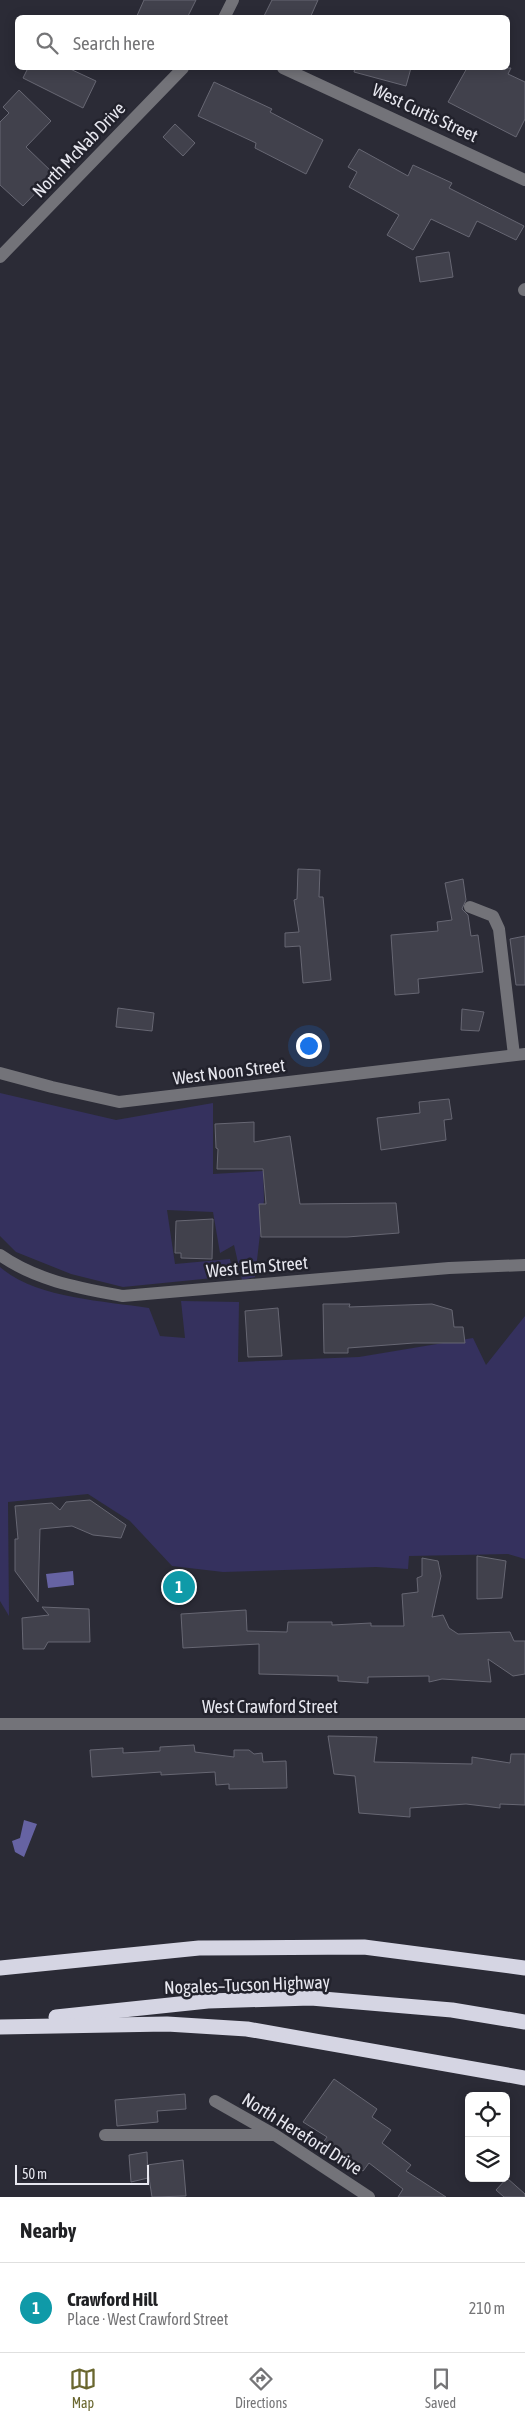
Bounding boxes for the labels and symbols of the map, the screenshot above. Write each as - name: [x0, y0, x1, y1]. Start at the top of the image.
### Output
- street label: West Curtis Street: [369, 79, 481, 146]
- street label: North McNab Drive: [28, 98, 129, 202]
- your location: [296, 1033, 322, 1059]
- street label: West Noon Street: [172, 1054, 286, 1089]
- street label: West Elm Street: [205, 1252, 309, 1281]
- pin: 1: [163, 1568, 195, 1606]
- street label: West Crawford Street: [202, 1696, 338, 1717]
- street label: Nogales–Tucson Highway: [164, 1971, 330, 1998]
- street label: North Hereford Drive: [238, 2088, 366, 2179]
- scale bar: [15, 2162, 149, 2185]

